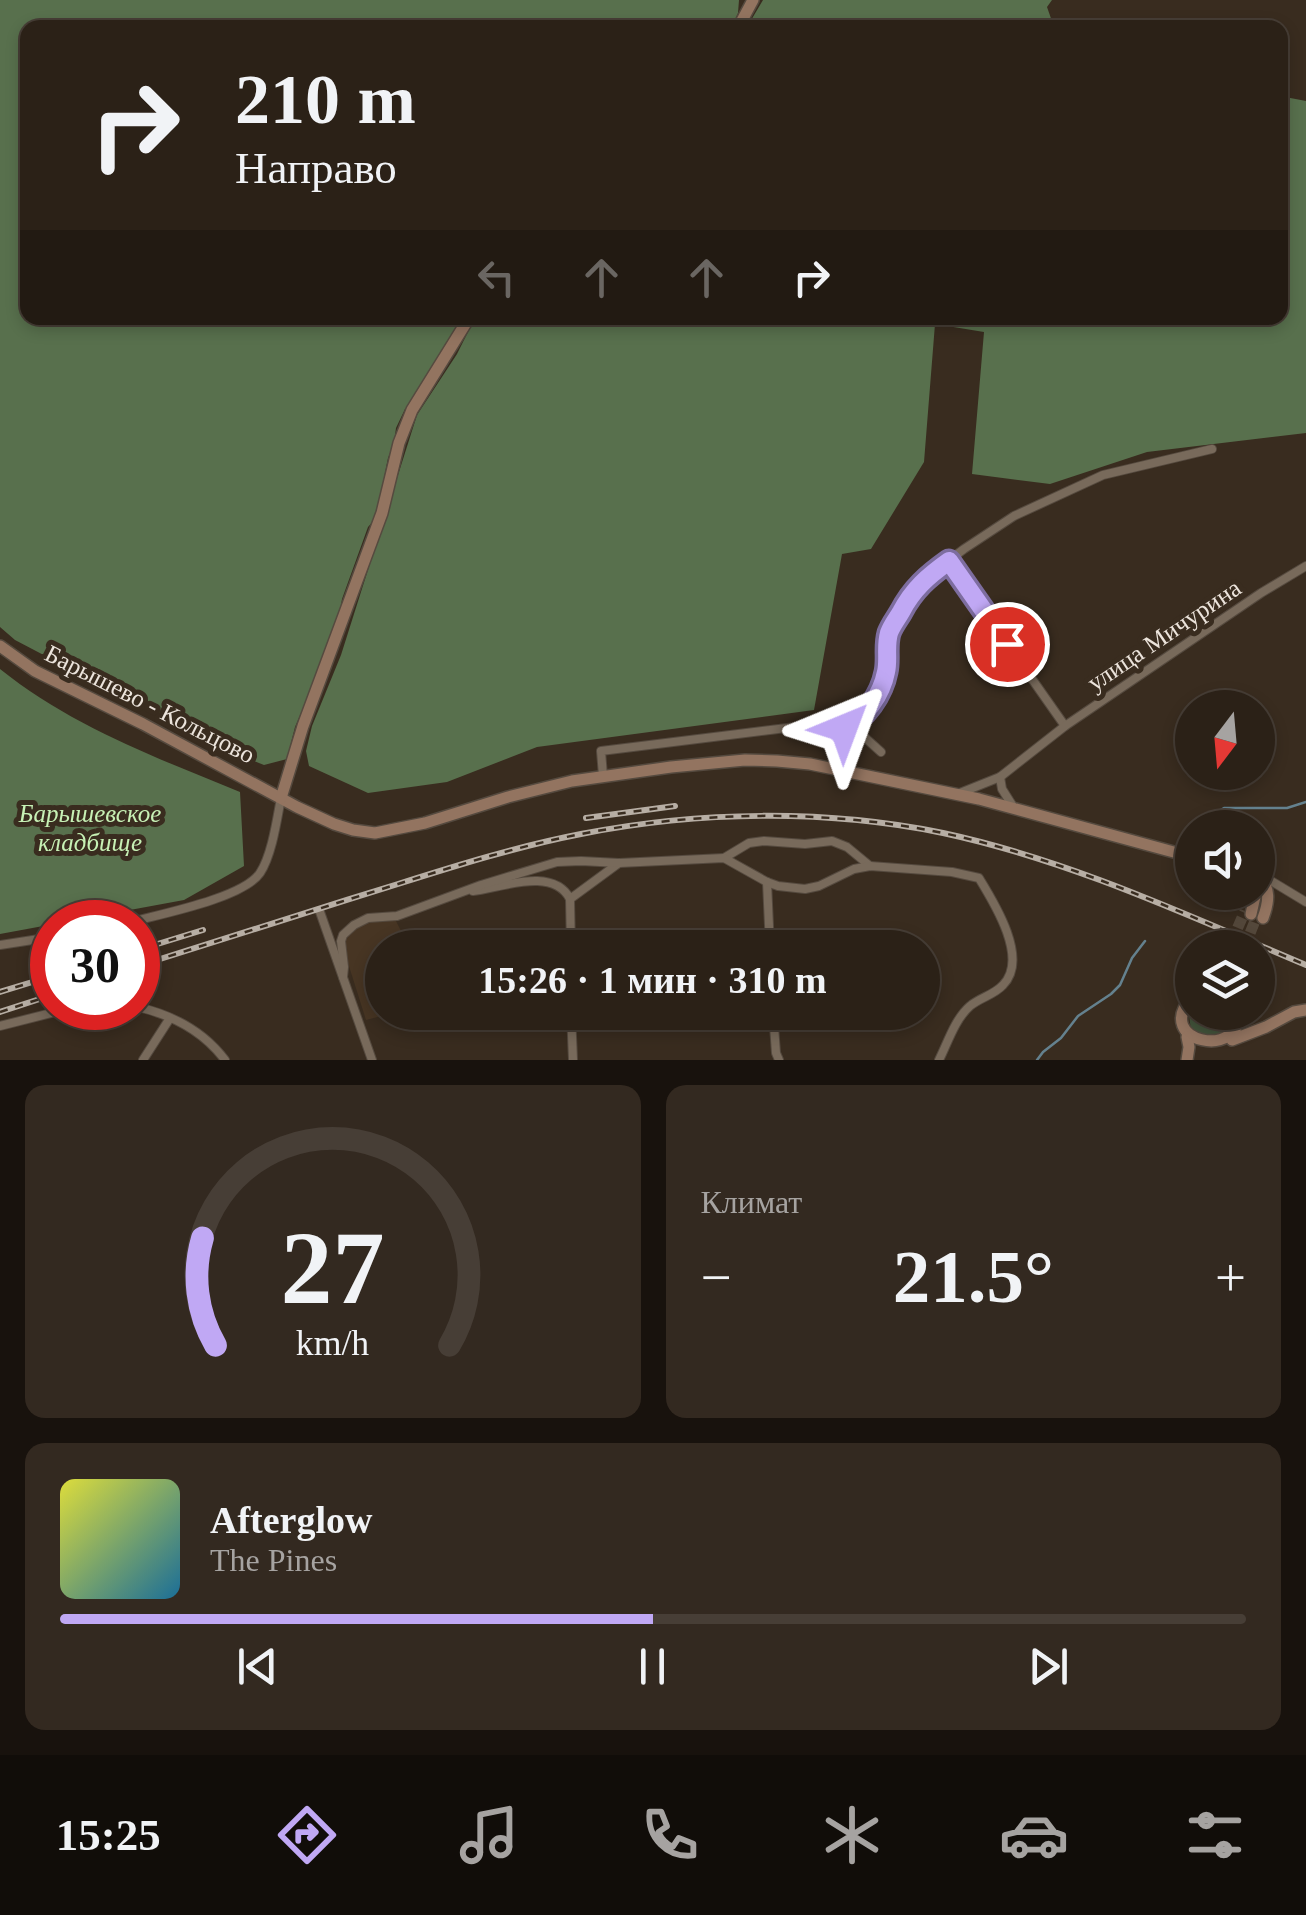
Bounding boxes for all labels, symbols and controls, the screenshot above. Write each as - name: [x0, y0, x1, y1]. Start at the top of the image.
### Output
- icon: right: [70, 60, 200, 190]
- text: 210 m: [235, 61, 416, 138]
- text: Направо: [235, 143, 397, 193]
- icon: left: [469, 250, 524, 305]
- icon: ahead: [574, 250, 629, 305]
- icon: ahead: [679, 250, 734, 305]
- icon: right: [784, 250, 839, 305]
- street label: улица Мичурина: [1082, 574, 1246, 696]
- pin: [965, 602, 1050, 687]
- icon: arrive: [980, 617, 1035, 672]
- street label: Барышево - Кольцово: [41, 639, 259, 769]
- position arrow: [792, 676, 896, 780]
- north arrow: [1175, 690, 1275, 790]
- map controls: [1175, 690, 1275, 1030]
- park label: Барышевское кладбище: [18, 800, 161, 856]
- button: sound: [1175, 810, 1275, 910]
- speed limit sign: 30: [30, 900, 160, 1030]
- button: layers: [1175, 930, 1275, 1030]
- text: 15:26 · 1 мин · 310 m: [478, 959, 827, 1001]
- text: Климат: [701, 1184, 802, 1220]
- text: 27: [281, 1210, 385, 1325]
- text: 21.5°: [893, 1235, 1054, 1318]
- text: −: [701, 1247, 732, 1308]
- text: +: [1215, 1247, 1246, 1308]
- text: km/h: [296, 1323, 370, 1363]
- text: Afterglow: [210, 1499, 372, 1541]
- text: The Pines: [210, 1542, 337, 1578]
- icon: previous: [230, 1639, 285, 1694]
- icon: pause: [625, 1639, 680, 1694]
- icon: next: [1021, 1639, 1076, 1694]
- icon: directions: [272, 1800, 342, 1870]
- icon: music: [454, 1800, 524, 1870]
- icon: phone: [635, 1800, 705, 1870]
- icon: climate: [817, 1800, 887, 1870]
- icon: car: [999, 1800, 1069, 1870]
- icon: filters: [1180, 1800, 1250, 1870]
- text: 15:25: [56, 1810, 161, 1860]

